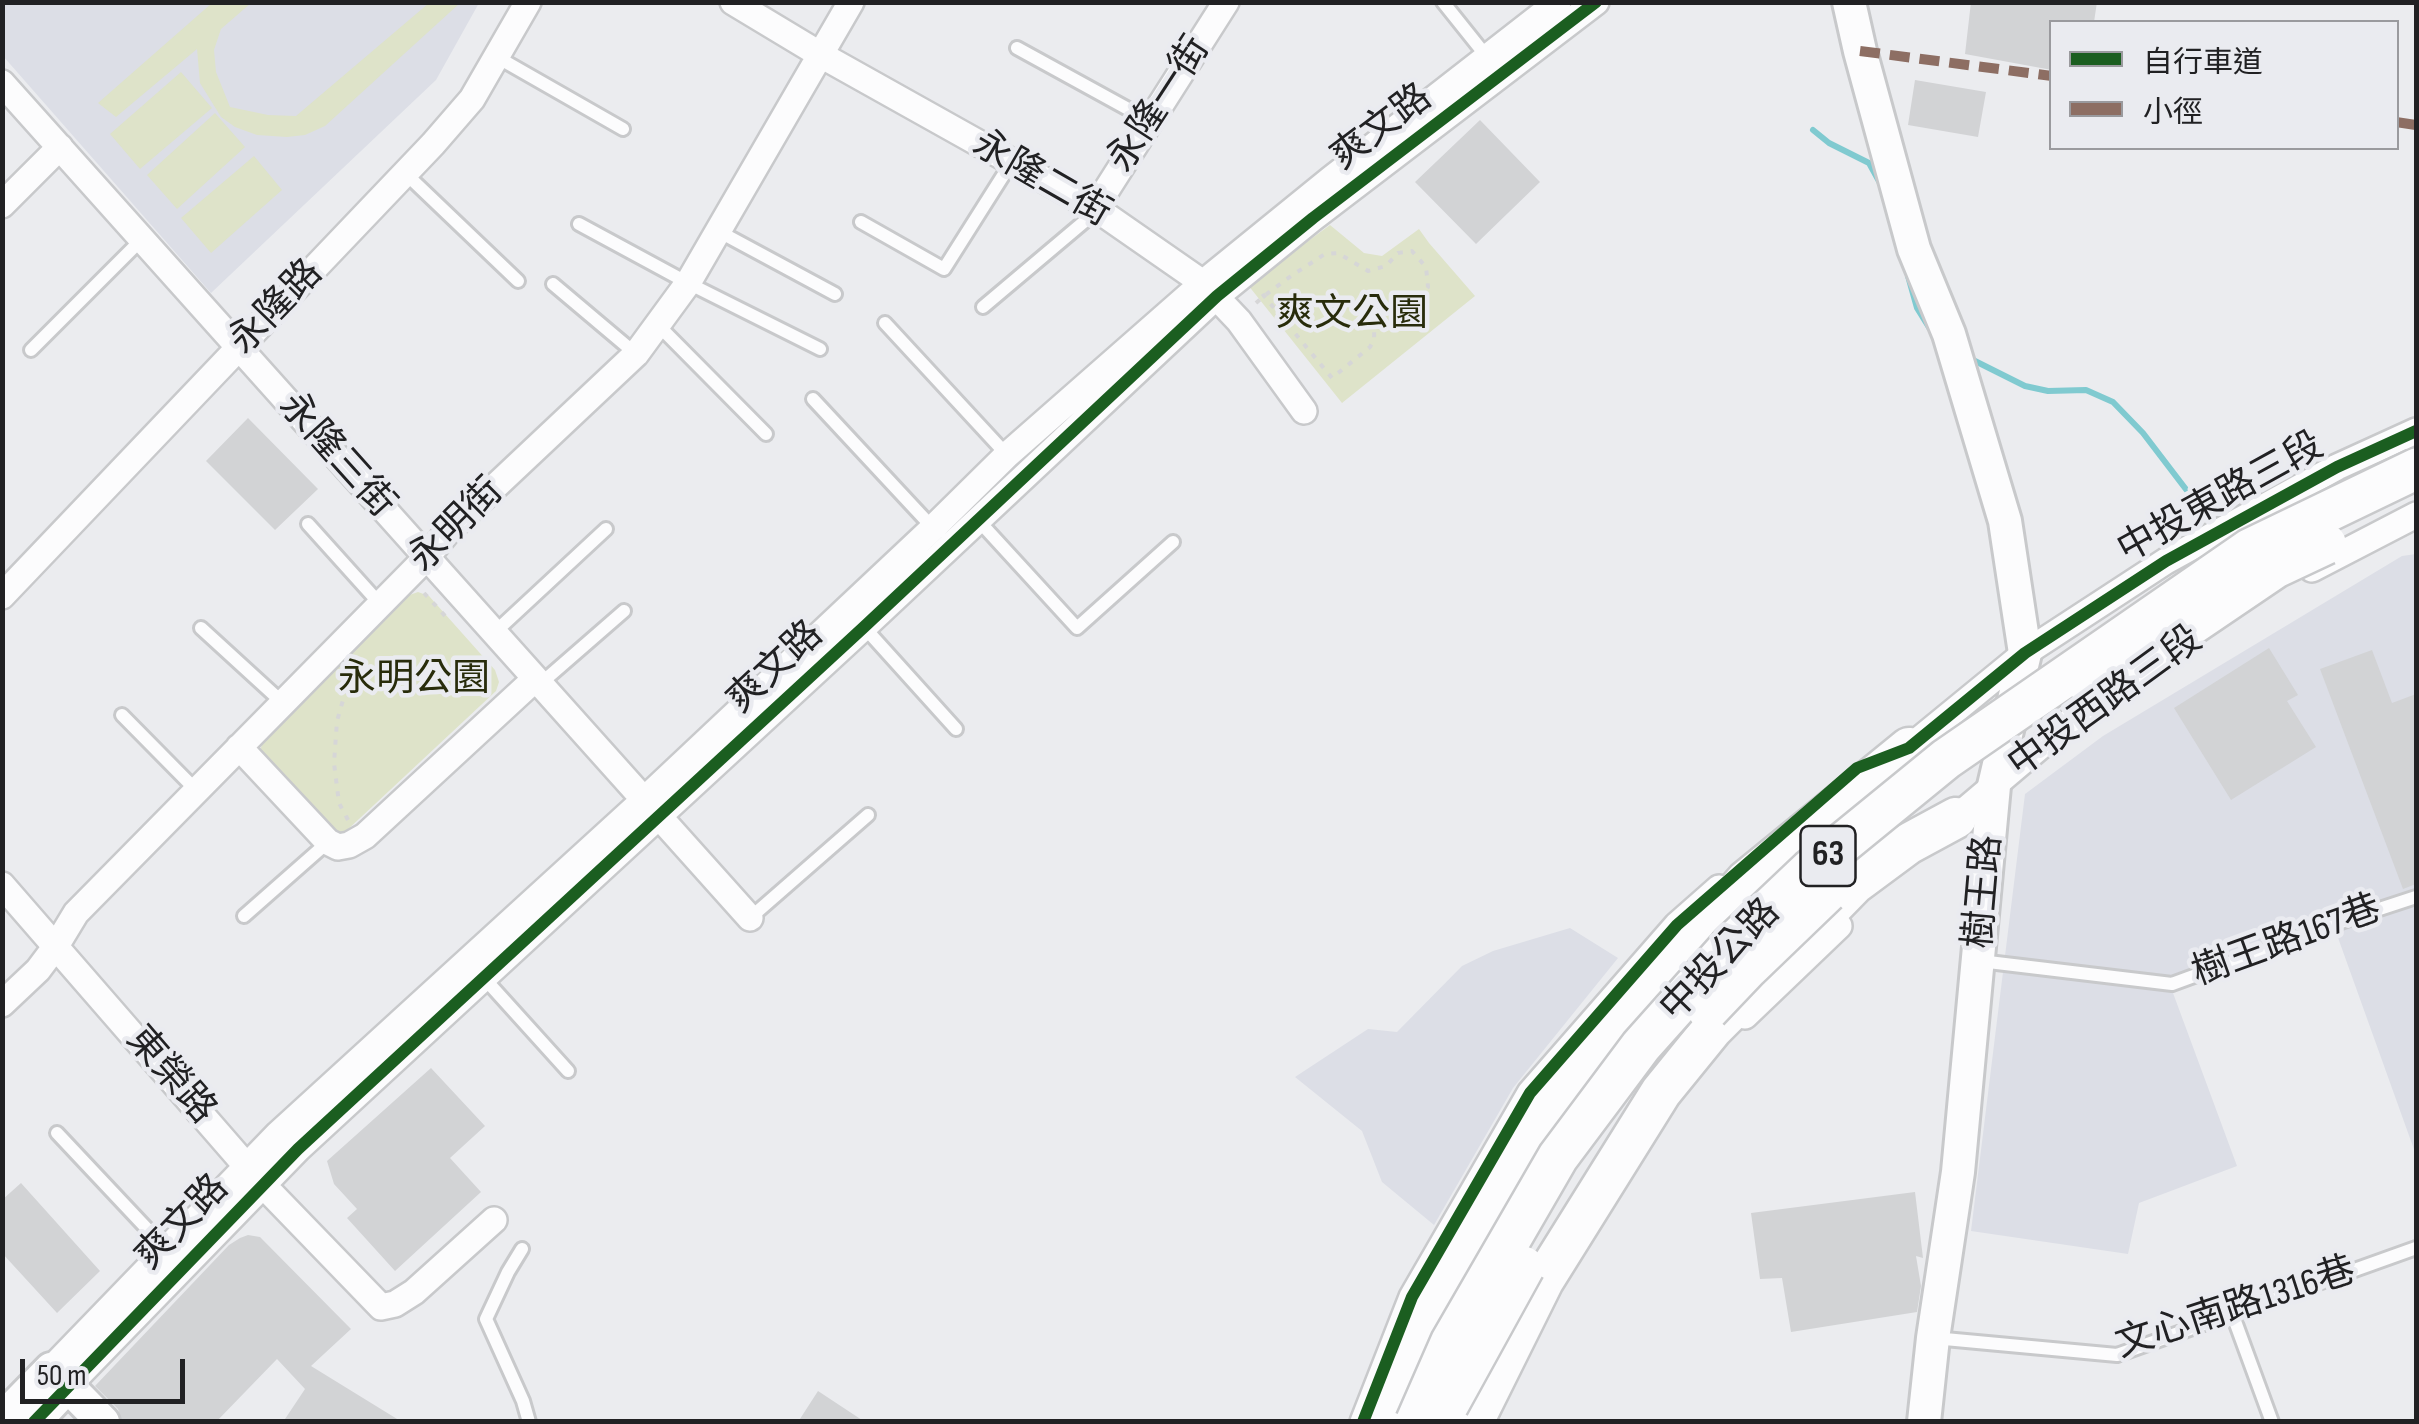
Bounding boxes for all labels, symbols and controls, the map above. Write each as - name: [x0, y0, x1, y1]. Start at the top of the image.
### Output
- legend: [2049, 20, 2399, 150]
- street label: 永隆一街: [1099, 29, 1221, 181]
- text: 自行車道: [2143, 45, 2263, 81]
- street label: 爽文路: [1323, 75, 1441, 181]
- text: 小徑: [2143, 95, 2203, 131]
- street label: 永隆二街: [964, 122, 1118, 238]
- street label: 永隆路: [221, 251, 333, 365]
- park label: 爽文公園: [1276, 292, 1428, 338]
- street label: 永隆三街: [268, 384, 404, 528]
- street label: 中投東路三段: [2110, 424, 2332, 574]
- street label: 永明街: [401, 470, 513, 582]
- street label: 爽文路: [719, 612, 833, 724]
- street label: 中投西路三段: [2000, 618, 2212, 788]
- park label: 永明公園: [338, 657, 490, 703]
- road number: 63: [1800, 826, 1856, 886]
- street label: 樹王路: [1957, 833, 2013, 951]
- street label: 樹王路167巷: [2187, 887, 2387, 997]
- street label: 中投公路: [1652, 890, 1790, 1032]
- street label: 東榮路: [115, 1018, 225, 1134]
- street label: 爽文路: [127, 1166, 239, 1280]
- street label: 文心南路1316巷: [2110, 1249, 2362, 1369]
- scale bar: [25, 1339, 190, 1401]
- text: 50 m: [37, 1358, 86, 1394]

